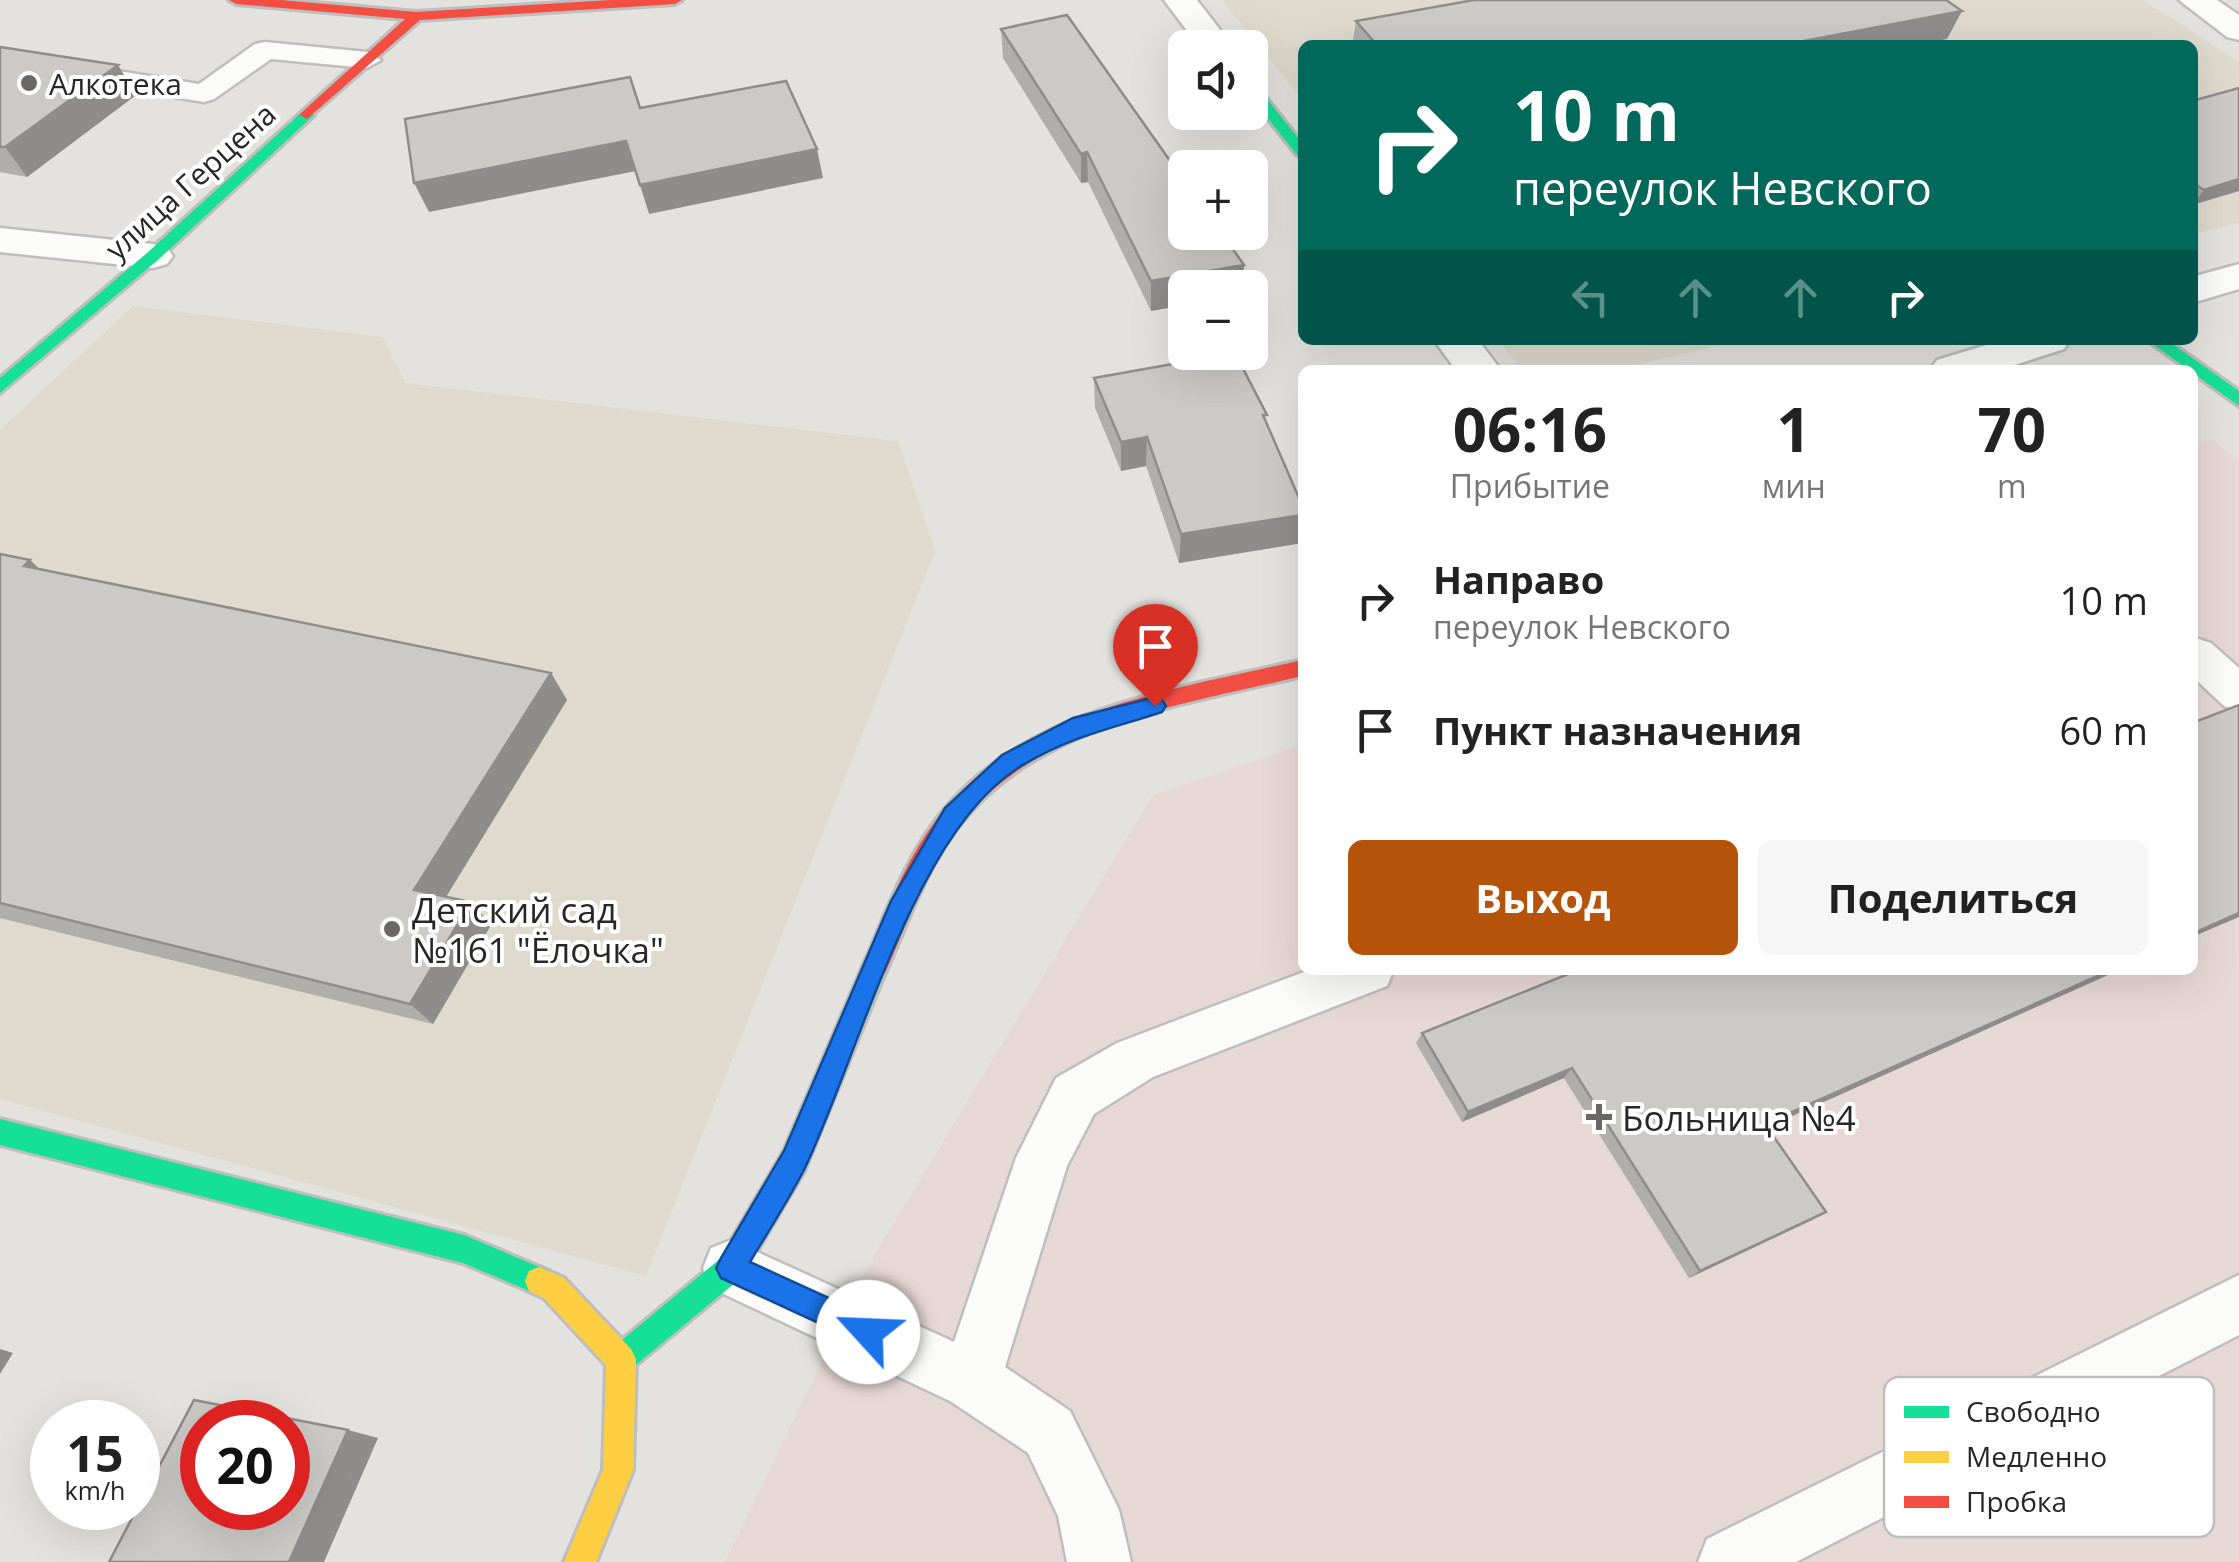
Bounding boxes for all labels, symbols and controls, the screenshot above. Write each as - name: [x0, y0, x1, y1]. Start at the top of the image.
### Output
- map controls: [1168, 30, 1268, 370]
- button: sound: [1168, 30, 1268, 130]
- place label: Алкотека: [49, 63, 182, 104]
- text: 10 m: [1513, 66, 1680, 162]
- marker: Алкотека: [18, 72, 40, 94]
- icon: right: [1348, 80, 1478, 210]
- street label: улица Герцена: [96, 93, 284, 269]
- button: +: [1168, 150, 1268, 250]
- text: переулок Невского: [1513, 157, 1932, 218]
- button: −: [1168, 270, 1268, 370]
- icon: left: [1563, 270, 1618, 325]
- icon: ahead: [1668, 270, 1723, 325]
- icon: ahead: [1773, 270, 1828, 325]
- icon: right: [1878, 270, 1933, 325]
- text: 06:16: [1453, 388, 1607, 470]
- text: 1: [1777, 388, 1811, 470]
- text: 70: [1978, 388, 2046, 470]
- text: Прибытие: [1450, 464, 1610, 507]
- text: мин: [1762, 464, 1826, 507]
- text: m: [1997, 464, 2027, 507]
- text: Направо: [1433, 553, 1604, 605]
- icon: right: [1348, 573, 1403, 628]
- text: 10 m: [2059, 574, 2148, 626]
- pin: [1113, 604, 1198, 707]
- text: переулок Невского: [1433, 605, 1731, 648]
- icon: arrive: [1128, 619, 1183, 674]
- icon: arrive: [1348, 703, 1403, 758]
- text: Пункт назначения: [1433, 704, 1802, 756]
- text: 60 m: [2059, 704, 2148, 756]
- button: Выход: [1348, 840, 1738, 955]
- button: Поделиться: [1758, 840, 2148, 955]
- place label: Детский сад №161 "Ёлочка": [412, 886, 664, 973]
- marker: Детский сад №161 "Ёлочка": [381, 918, 403, 940]
- place label: Больница №4: [1622, 1094, 1856, 1141]
- marker: Больница №4: [1586, 1104, 1612, 1130]
- position arrow: [816, 1280, 920, 1384]
- legend: [1884, 1377, 2214, 1537]
- text: Свободно: [1966, 1392, 2101, 1430]
- speed limit sign: 20: [180, 1400, 310, 1530]
- text: 15: [66, 1419, 124, 1487]
- text: Медленно: [1966, 1437, 2107, 1475]
- text: km/h: [65, 1473, 125, 1507]
- text: Пробка: [1966, 1482, 2067, 1520]

